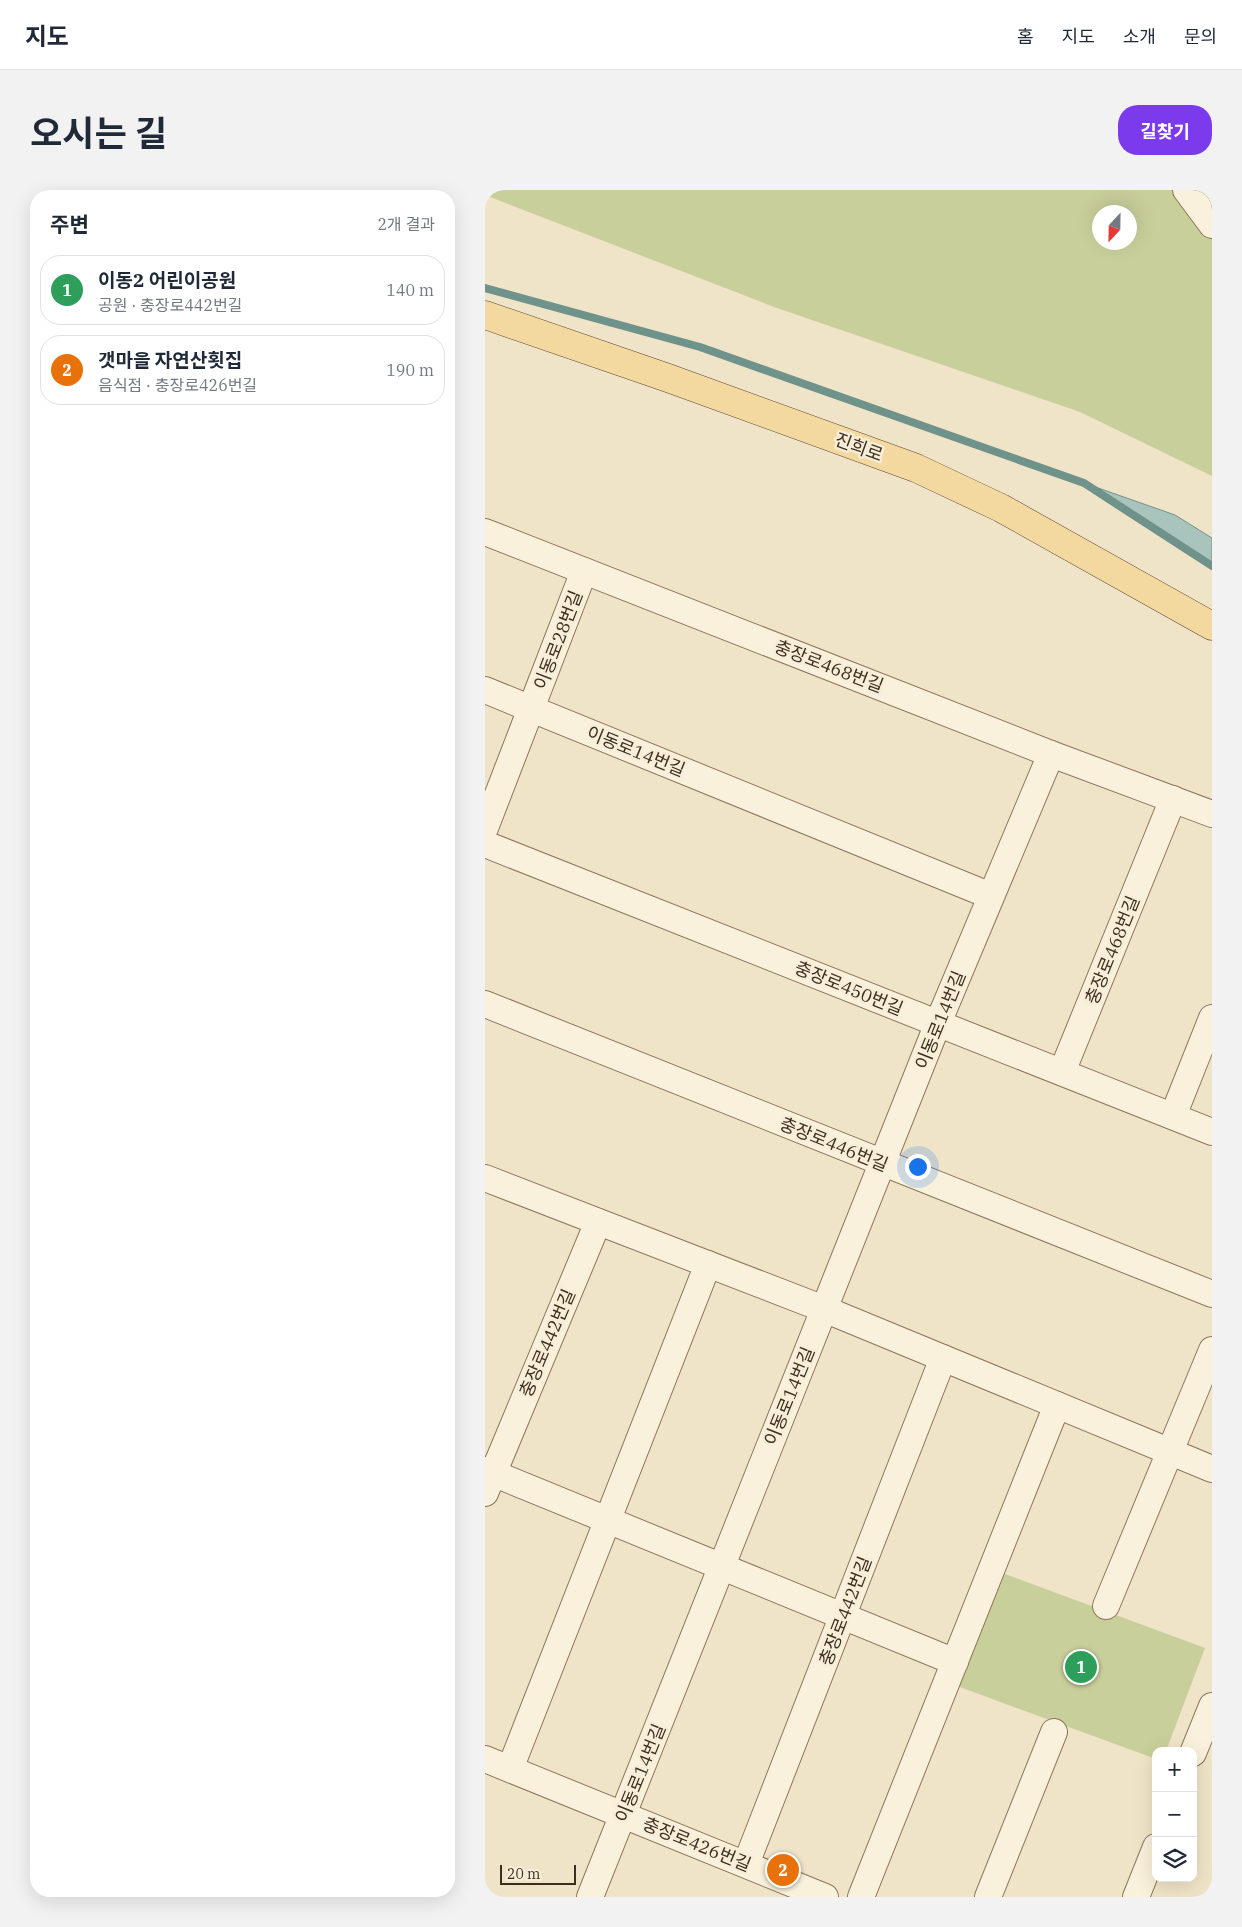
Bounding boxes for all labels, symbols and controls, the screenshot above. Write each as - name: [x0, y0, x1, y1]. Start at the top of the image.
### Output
- text: 지도: [25, 20, 69, 52]
- text: 홈: [1017, 25, 1034, 48]
- text: 지도: [1062, 25, 1095, 48]
- text: 소개: [1123, 25, 1156, 48]
- text: 문의: [1184, 25, 1217, 48]
- button: 길찾기: [1118, 105, 1212, 155]
- text: 오시는 길: [30, 110, 167, 156]
- north arrow: [1092, 205, 1137, 250]
- text: 주변: [50, 210, 89, 238]
- text: 2개 결과: [378, 214, 435, 234]
- text: 이동2 어린이공원: [98, 268, 236, 292]
- text: 1: [62, 280, 72, 300]
- text: 140 m: [386, 280, 434, 300]
- text: 공원 · 충장로442번길: [98, 295, 242, 315]
- text: 갯마을 자연산횟집: [98, 348, 242, 372]
- text: 2: [62, 360, 72, 380]
- text: 190 m: [386, 360, 434, 380]
- text: 음식점 · 충장로426번길: [98, 375, 257, 395]
- street label: 진희로: [832, 428, 886, 466]
- street label: 이동로28번길: [529, 587, 587, 693]
- street label: 충장로468번길: [771, 635, 887, 697]
- street label: 이동로14번길: [583, 721, 689, 781]
- street label: 충장로468번길: [1080, 892, 1144, 1008]
- street label: 충장로450번길: [791, 956, 907, 1020]
- street label: 이동로14번길: [910, 967, 970, 1073]
- street label: 충장로446번길: [776, 1112, 892, 1176]
- your location: [905, 1154, 931, 1180]
- street label: 충장로442번길: [514, 1285, 580, 1401]
- street label: 이동로14번길: [759, 1343, 819, 1449]
- street label: 충장로442번길: [814, 1553, 876, 1669]
- pin: 1: [1065, 1648, 1097, 1686]
- street label: 이동로14번길: [610, 1720, 670, 1826]
- map controls: [1152, 1747, 1197, 1882]
- button: +: [1152, 1747, 1197, 1792]
- button: −: [1152, 1792, 1197, 1837]
- street label: 충장로426번길: [639, 1812, 755, 1876]
- button: layers: [1152, 1837, 1197, 1882]
- pin: 2: [767, 1851, 799, 1889]
- scale bar: [500, 1862, 576, 1885]
- text: 20 m: [507, 1865, 540, 1883]

